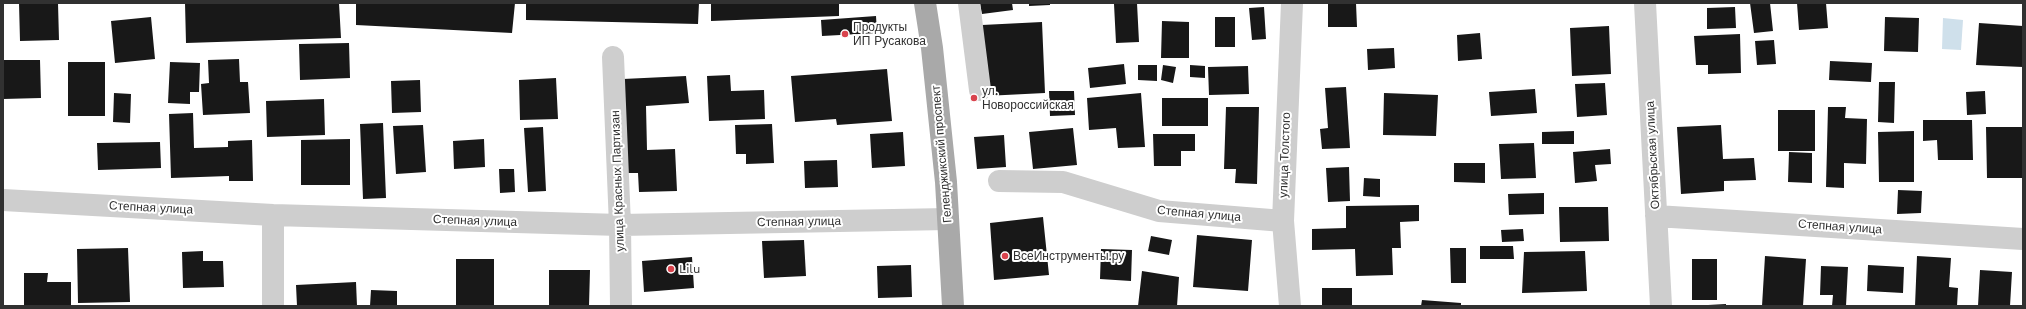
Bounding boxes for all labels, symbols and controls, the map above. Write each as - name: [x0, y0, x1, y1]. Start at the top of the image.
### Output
- place label: Продукты ИП Русакова: [853, 20, 926, 48]
- marker: Продукты ИП Русакова: [840, 29, 850, 39]
- place label: ул. Новороссийская: [982, 84, 1074, 112]
- street label: Геленджикский проспект: [929, 85, 955, 223]
- marker: ул. Новороссийская: [969, 93, 979, 103]
- street label: Октябрьская улица: [1643, 101, 1663, 209]
- street label: улица Красных Партизан: [608, 110, 628, 252]
- street label: улица Толстого: [1276, 112, 1294, 198]
- street label: Степная улица: [109, 199, 193, 217]
- street label: Степная улица: [1156, 203, 1242, 225]
- street label: Степная улица: [433, 212, 517, 230]
- street label: Степная улица: [757, 214, 841, 230]
- street label: Степная улица: [1798, 217, 1882, 237]
- place label: ВсеИнструменты.ру: [1013, 249, 1124, 263]
- marker: ВсеИнструменты.ру: [1000, 251, 1010, 261]
- place label: Lilu: [679, 262, 700, 276]
- marker: Lilu: [666, 264, 676, 274]

